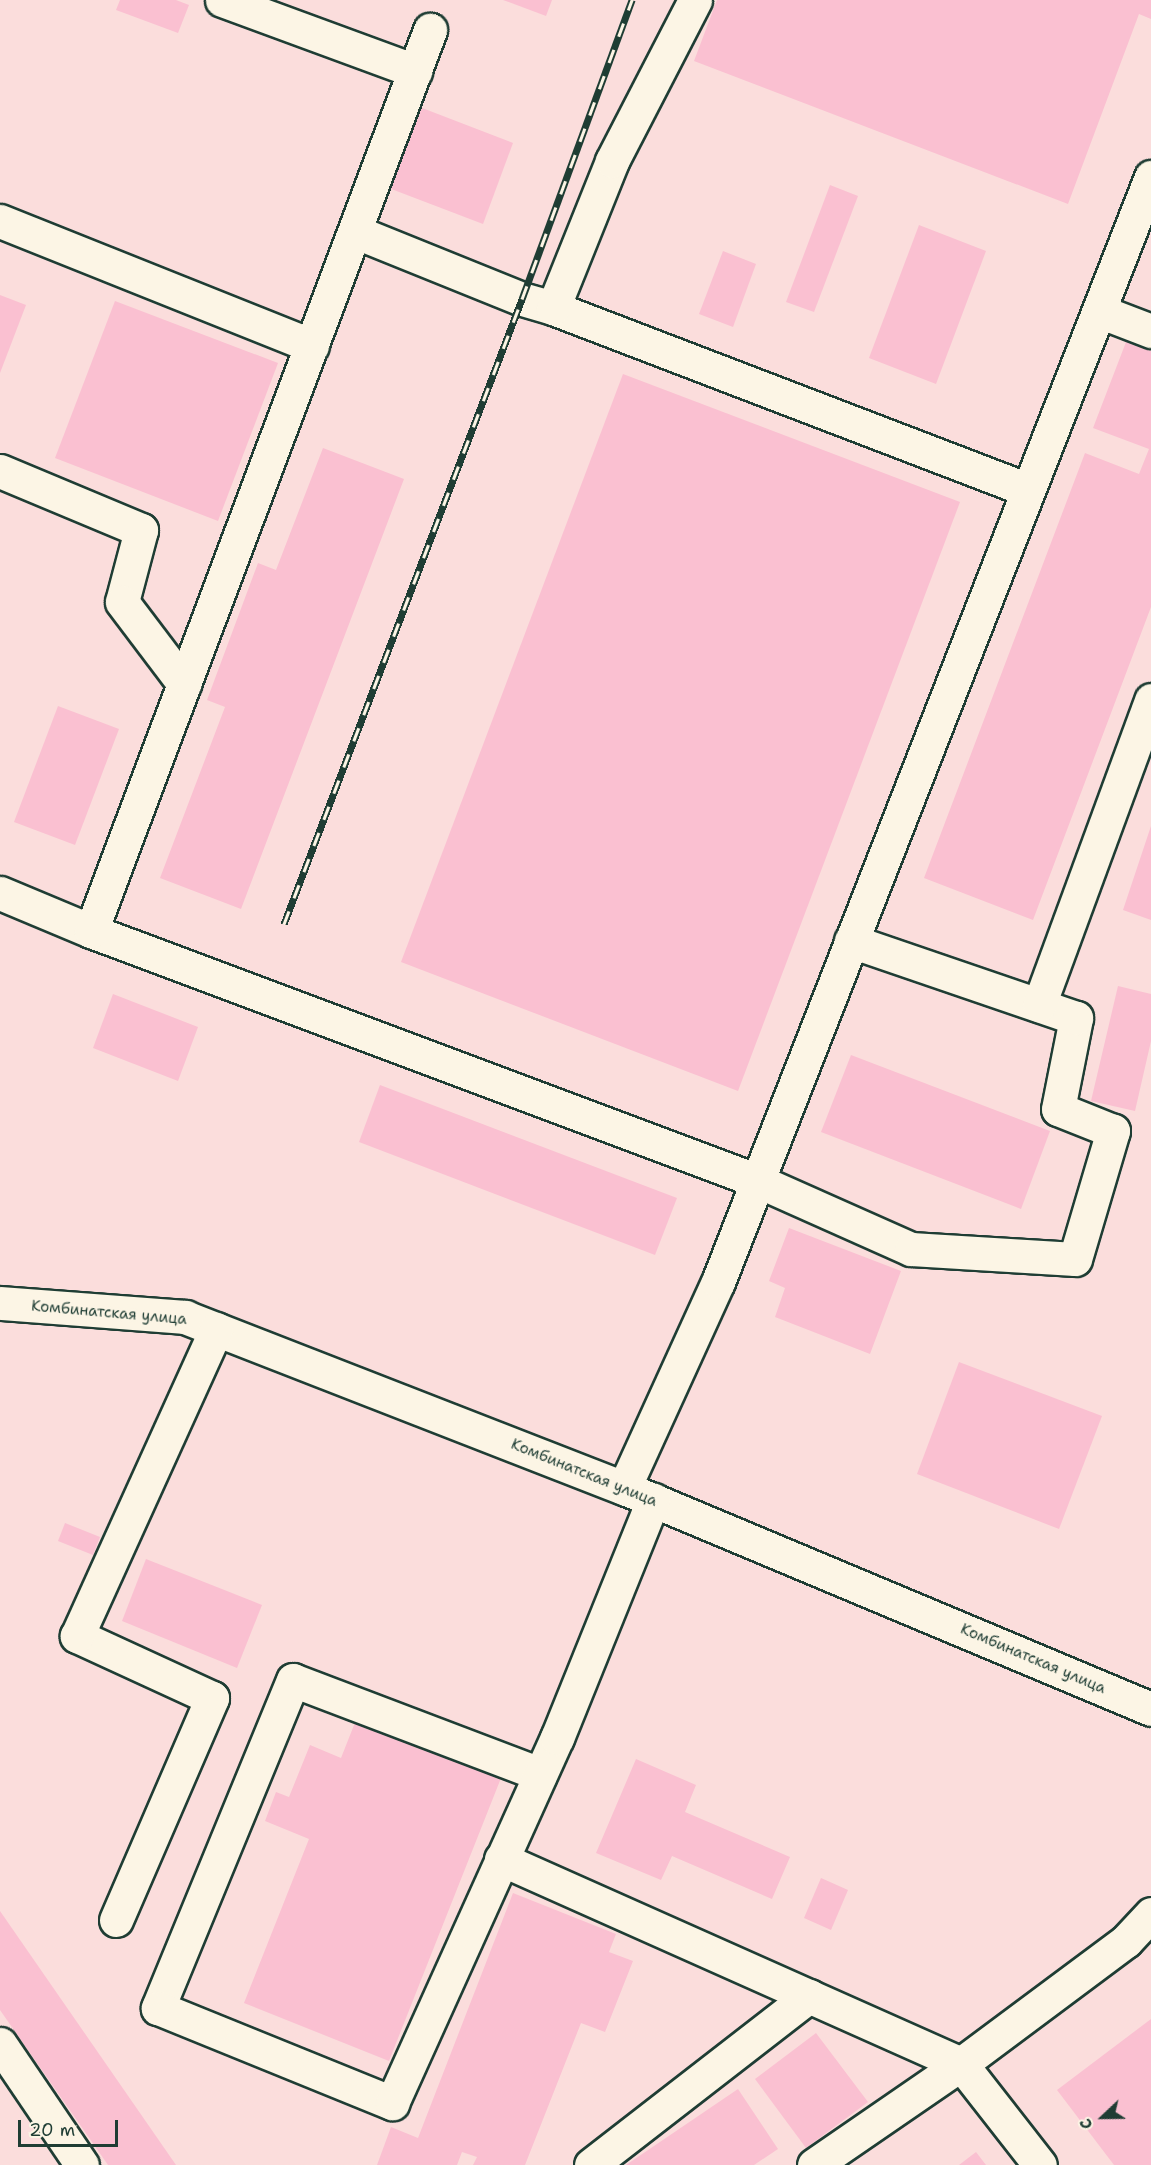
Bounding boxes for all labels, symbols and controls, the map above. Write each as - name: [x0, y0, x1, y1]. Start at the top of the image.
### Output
- street label: Комбинатская улица: [30, 1297, 188, 1329]
- street label: Комбинатская улица: [508, 1435, 660, 1511]
- street label: Комбинатская улица: [958, 1620, 1108, 1698]
- north arrow: [1073, 2087, 1133, 2147]
- scale bar: [21, 2108, 122, 2146]
- text: С: [1074, 2115, 1097, 2132]
- text: 20 m: [29, 2118, 75, 2142]

